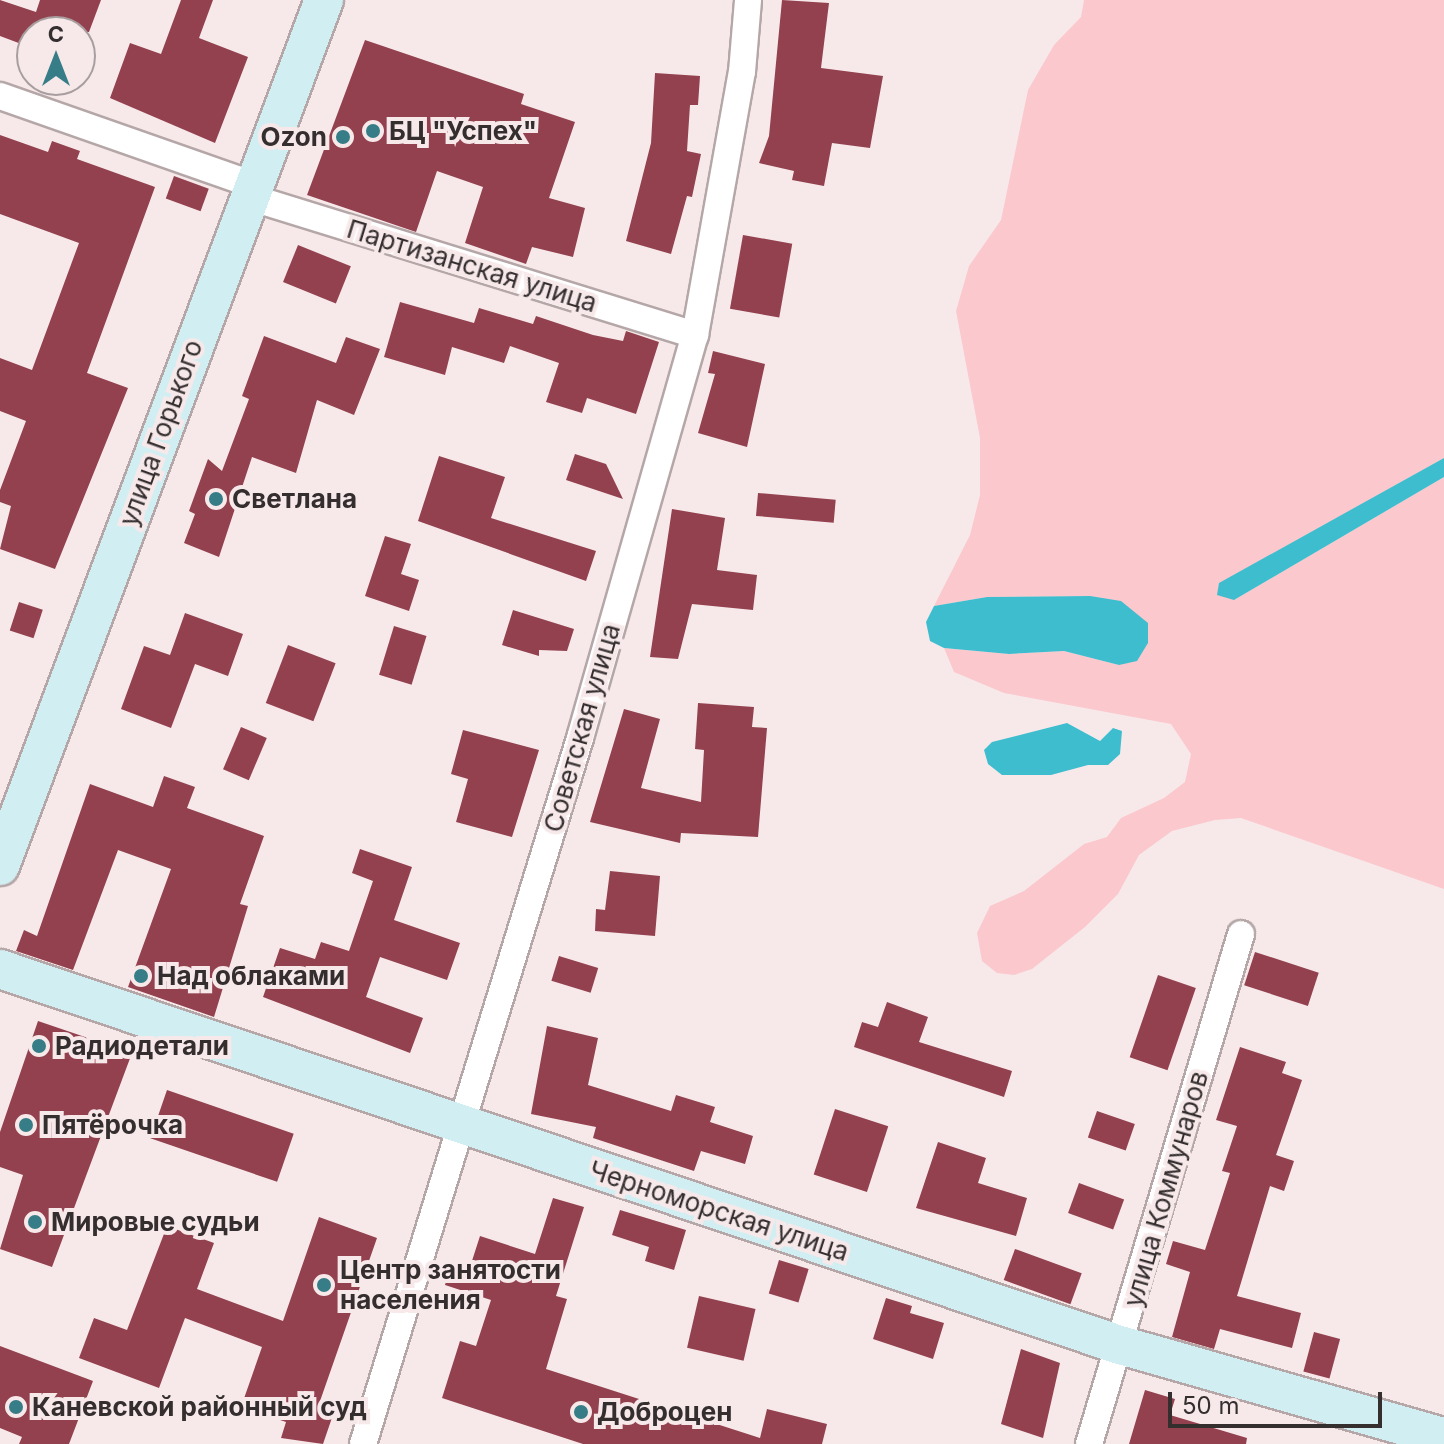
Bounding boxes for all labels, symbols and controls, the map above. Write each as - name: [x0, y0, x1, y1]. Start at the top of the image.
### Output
- north arrow: [16, 16, 96, 96]
- text: С: [48, 21, 64, 47]
- place label: БЦ "Успех": [389, 115, 537, 147]
- place label: Ozon: [260, 121, 327, 153]
- marker: БЦ "Успех": [364, 122, 382, 140]
- marker: Ozon: [334, 128, 352, 146]
- street label: Партизанская улица: [343, 213, 601, 319]
- street label: улица Горького: [113, 336, 209, 530]
- place label: Светлана: [232, 483, 357, 515]
- marker: Светлана: [207, 490, 225, 508]
- street label: Советская улица: [537, 620, 627, 836]
- place label: Над облаками: [157, 960, 345, 992]
- marker: Над облаками: [132, 967, 150, 985]
- place label: Радиодетали: [55, 1030, 229, 1062]
- marker: Радиодетали: [30, 1037, 48, 1055]
- street label: улица Коммунаров: [1117, 1067, 1215, 1311]
- place label: Пятёрочка: [42, 1109, 183, 1141]
- marker: Пятёрочка: [17, 1116, 35, 1134]
- street label: Черноморская улица: [585, 1154, 853, 1268]
- place label: Мировые судьи: [51, 1206, 260, 1238]
- marker: Мировые судьи: [26, 1213, 44, 1231]
- place label: Центр занятости населения: [340, 1254, 561, 1316]
- marker: Центр занятости населения: [315, 1276, 333, 1294]
- scale bar: [1172, 1376, 1386, 1426]
- place label: Каневской районный суд: [32, 1391, 367, 1423]
- text: 50 m: [1182, 1391, 1240, 1420]
- place label: Доброцен: [597, 1396, 732, 1428]
- marker: Каневской районный суд: [7, 1398, 25, 1416]
- marker: Доброцен: [572, 1403, 590, 1421]

